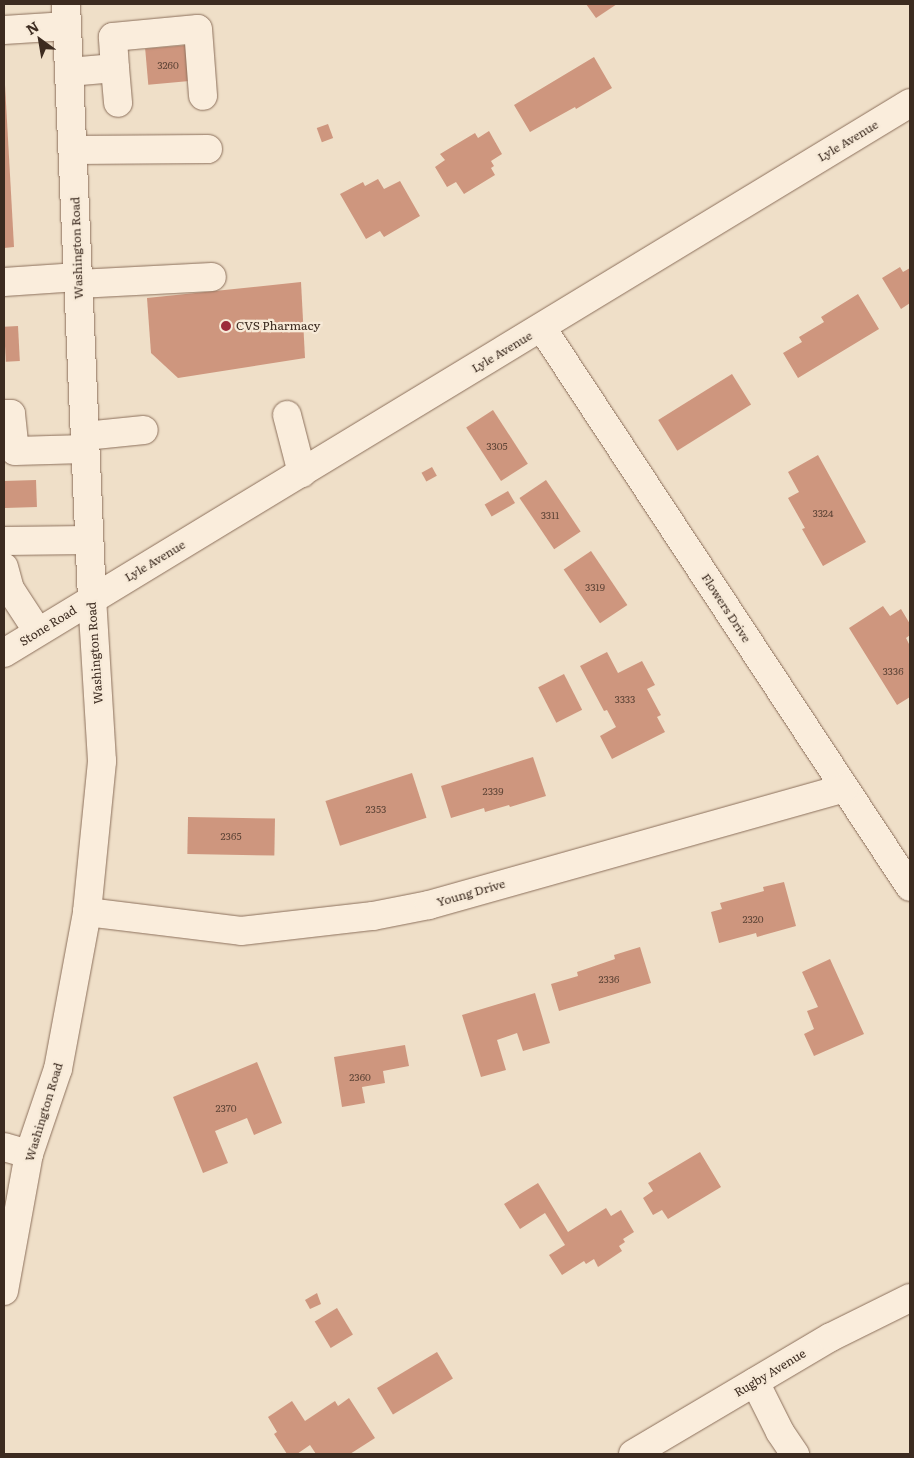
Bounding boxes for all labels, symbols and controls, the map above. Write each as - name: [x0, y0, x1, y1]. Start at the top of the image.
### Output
- north arrow: [15, 15, 65, 65]
- text: N: [22, 16, 42, 39]
- house number: 3260: [157, 59, 179, 71]
- street label: Lyle Avenue: [815, 117, 881, 165]
- street label: Washington Road: [68, 197, 86, 299]
- place label: CVS Pharmacy: [236, 319, 320, 333]
- marker: CVS Pharmacy: [220, 320, 232, 332]
- street label: Lyle Avenue: [469, 328, 535, 376]
- house number: 3305: [486, 440, 508, 452]
- house number: 3324: [813, 507, 833, 519]
- house number: 3311: [541, 509, 559, 521]
- street label: Lyle Avenue: [122, 537, 188, 585]
- street label: Flowers Drive: [698, 571, 754, 645]
- house number: 3319: [585, 581, 605, 593]
- street label: Washington Road: [84, 601, 106, 705]
- street label: Stone Road: [17, 603, 79, 649]
- house number: 3336: [882, 665, 904, 677]
- house number: 3333: [615, 693, 635, 705]
- house number: 2339: [483, 785, 503, 797]
- house number: 2353: [366, 803, 386, 815]
- house number: 2365: [221, 830, 241, 842]
- street label: Young Drive: [435, 876, 507, 910]
- house number: 2320: [742, 913, 764, 925]
- house number: 2336: [599, 973, 619, 985]
- street label: Washington Road: [22, 1061, 66, 1163]
- house number: 2360: [349, 1071, 371, 1083]
- house number: 2370: [215, 1102, 237, 1114]
- street label: Rugby Avenue: [732, 1346, 808, 1400]

